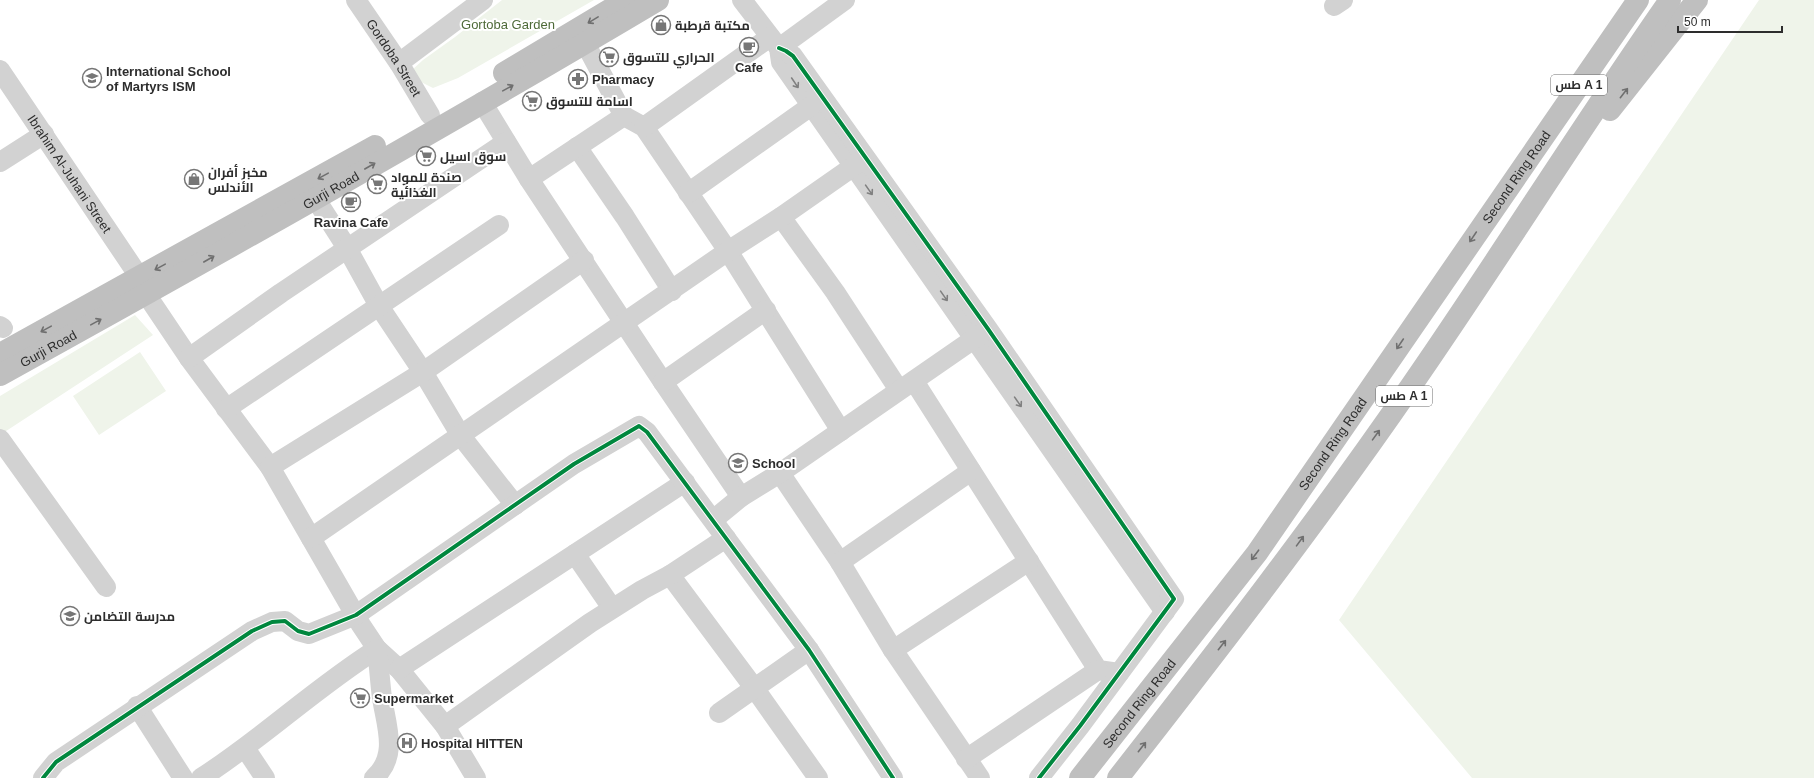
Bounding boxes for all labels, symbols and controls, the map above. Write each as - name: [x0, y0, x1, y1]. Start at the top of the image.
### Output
- scale bar: [1678, 8, 1782, 34]
- shop icon: مكتبة قرطبة: [650, 14, 672, 36]
- text: 50 m: [1684, 15, 1711, 29]
- street label: Gordoba Street: [364, 16, 425, 99]
- one-way arrow: [588, 16, 599, 24]
- park label: Gortoba Garden: [461, 17, 555, 32]
- place label: مكتبة قرطبة: [675, 18, 750, 33]
- cafe icon: Cafe: [738, 36, 760, 58]
- supermarket icon: الحراري للتسوق: [598, 46, 620, 68]
- place label: الحراري للتسوق: [623, 50, 715, 69]
- place label: Cafe: [735, 60, 763, 75]
- place label: International School of Martyrs ISM: [106, 64, 231, 94]
- school or university icon: International School of Martyrs ISM: [81, 67, 103, 89]
- pharmacy icon: Pharmacy: [567, 68, 589, 90]
- place label: Pharmacy: [592, 72, 655, 87]
- road number: طس A 1: [1551, 75, 1607, 95]
- one-way arrow: [791, 77, 799, 88]
- one-way arrow: [501, 84, 513, 91]
- one-way arrow: [1620, 87, 1628, 98]
- supermarket icon: اسامة للتسوق: [521, 90, 543, 112]
- place label: اسامة للتسوق: [546, 94, 633, 110]
- street label: Ibrahim Al-Juhani Street: [25, 112, 115, 236]
- street label: Second Ring Road: [1479, 128, 1553, 226]
- supermarket icon: سوق اسيل: [415, 145, 437, 167]
- place label: سوق اسيل: [440, 149, 506, 165]
- one-way arrow: [364, 162, 376, 170]
- place label: مخبز أفران الأندلس: [208, 164, 268, 195]
- shop icon: مخبز أفران الأندلس: [183, 168, 205, 190]
- street label: Gurji Road: [300, 168, 362, 212]
- place label: صندة للمواد الغذائية: [391, 170, 462, 200]
- one-way arrow: [317, 172, 329, 180]
- supermarket icon: صندة للمواد الغذائية: [366, 173, 388, 195]
- one-way arrow: [865, 184, 873, 195]
- cafe icon: Ravina Cafe: [340, 191, 362, 213]
- place label: Ravina Cafe: [314, 215, 388, 230]
- one-way arrow: [1469, 231, 1477, 242]
- one-way arrow: [203, 254, 215, 262]
- one-way arrow: [154, 263, 166, 271]
- one-way arrow: [940, 290, 948, 301]
- one-way arrow: [89, 318, 101, 325]
- one-way arrow: [40, 326, 52, 333]
- street label: Gurji Road: [17, 327, 79, 370]
- one-way arrow: [1396, 338, 1404, 349]
- road number: طس A 1: [1376, 386, 1432, 406]
- street label: Second Ring Road: [1295, 394, 1369, 493]
- one-way arrow: [1014, 397, 1022, 408]
- one-way arrow: [1372, 430, 1380, 441]
- school or university icon: School: [727, 452, 749, 474]
- place label: School: [752, 456, 795, 471]
- one-way arrow: [1296, 536, 1304, 547]
- one-way arrow: [1251, 549, 1259, 560]
- school or university icon: مدرسة التضامن: [59, 605, 81, 627]
- place label: مدرسة التضامن: [84, 609, 175, 624]
- one-way arrow: [1217, 639, 1226, 650]
- street label: Second Ring Road: [1099, 656, 1178, 751]
- supermarket icon: Supermarket: [349, 687, 371, 709]
- place label: Supermarket: [374, 691, 454, 706]
- hospital icon: Hospital HITTEN: [396, 732, 418, 754]
- place label: Hospital HITTEN: [421, 736, 523, 751]
- one-way arrow: [1137, 742, 1146, 753]

